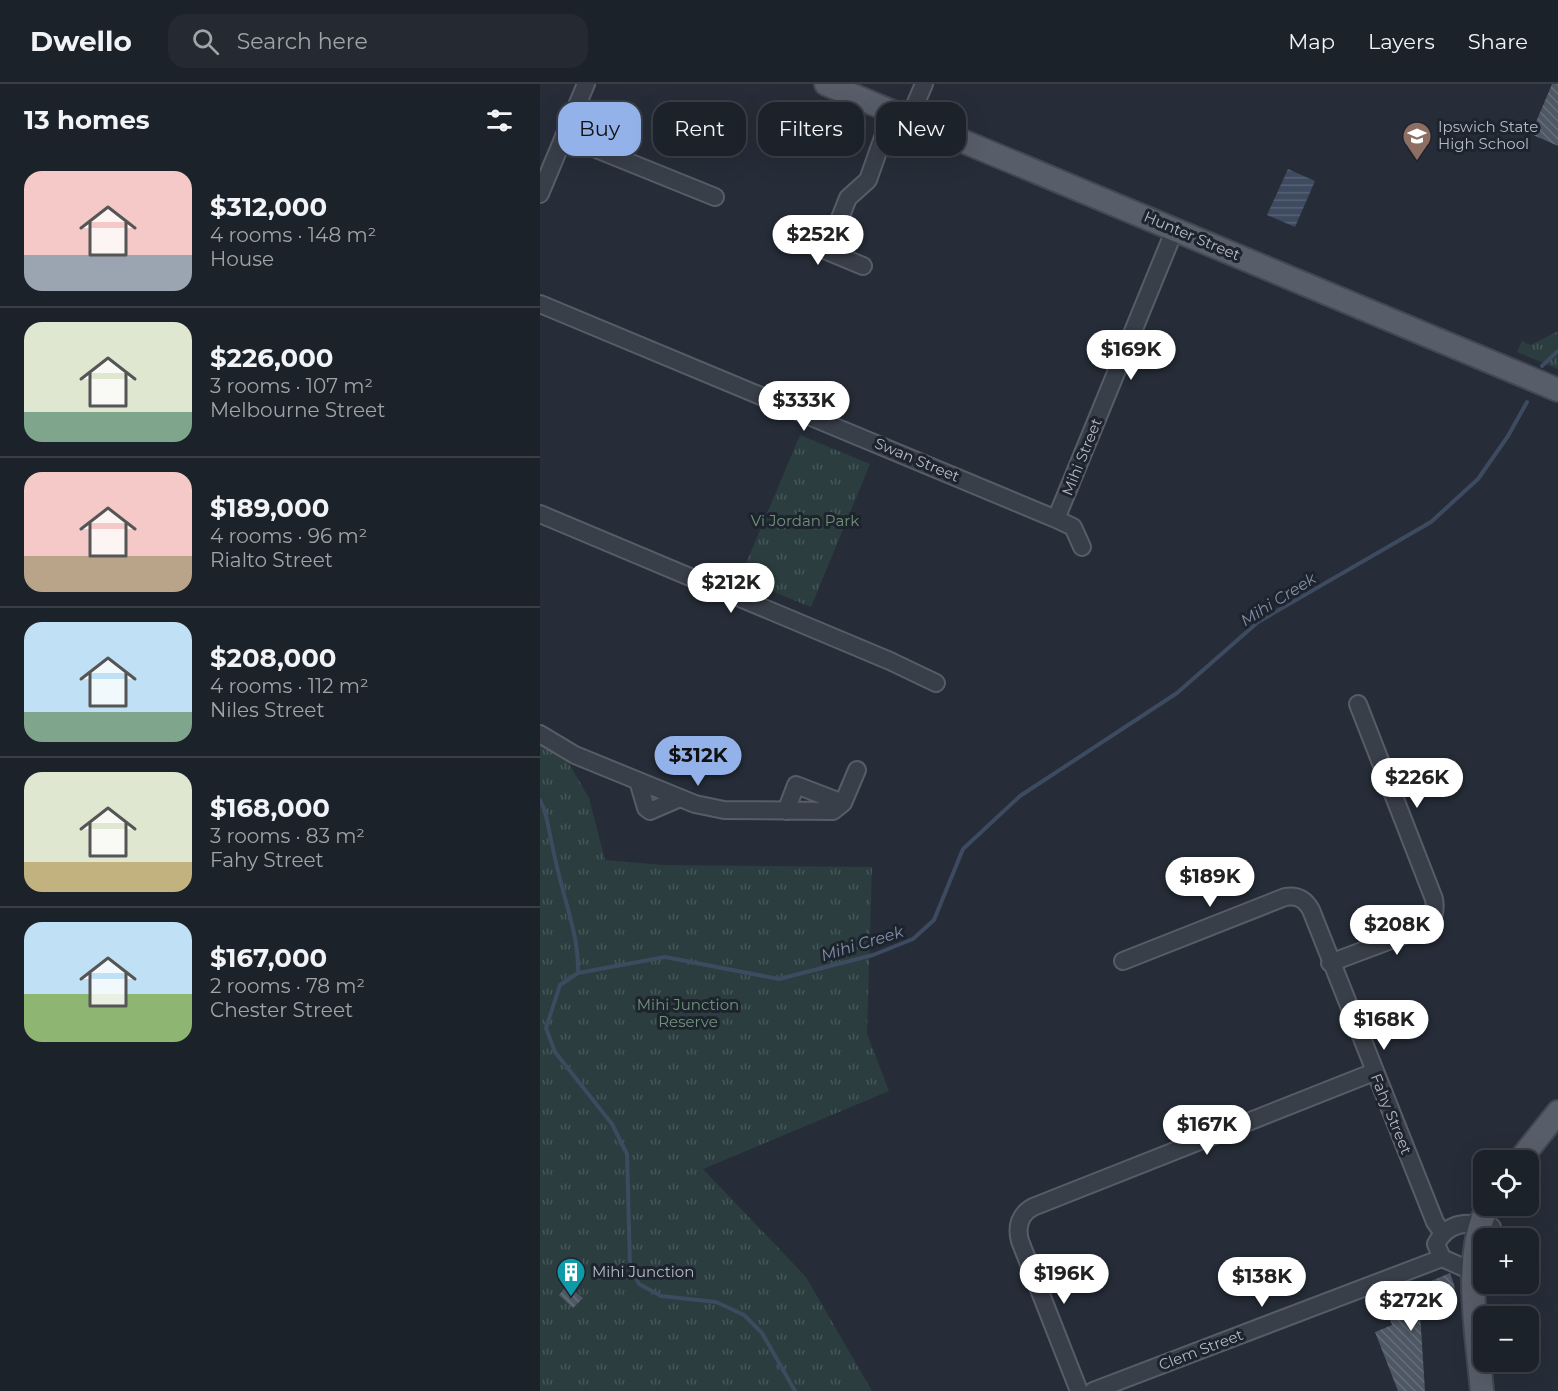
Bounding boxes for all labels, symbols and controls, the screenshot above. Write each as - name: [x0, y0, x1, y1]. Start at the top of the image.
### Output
- search box: [168, 14, 588, 68]
- text: Dwello: [30, 24, 132, 58]
- icon: search: [189, 25, 222, 58]
- text: Search here: [237, 28, 368, 55]
- text: Map: [1288, 29, 1335, 54]
- text: Layers: [1368, 29, 1435, 54]
- text: Share: [1468, 29, 1528, 54]
- chip: Buy: [558, 102, 641, 156]
- chip: Rent: [653, 102, 746, 156]
- chip: Filters: [758, 102, 864, 156]
- chip: New: [876, 102, 966, 156]
- text: 13 homes: [24, 104, 150, 136]
- icon: filters: [483, 104, 516, 137]
- place label: Ipswich State High School: [1438, 117, 1538, 153]
- school or university icon: Ipswich State High School: [1401, 120, 1433, 162]
- text: $312,000: [210, 191, 327, 223]
- icon: home: [72, 195, 144, 267]
- street label: Hunter Street: [1141, 207, 1243, 264]
- pin: $252K: [776, 215, 860, 266]
- text: $252K: [787, 222, 849, 246]
- text: 4 rooms · 148 m²: [210, 223, 376, 247]
- text: House: [210, 247, 274, 271]
- pin: $169K: [1089, 330, 1173, 381]
- text: $169K: [1101, 337, 1161, 361]
- text: $226,000: [210, 342, 334, 374]
- icon: home: [72, 346, 144, 418]
- text: 3 rooms · 107 m²: [210, 374, 373, 398]
- pin: $333K: [762, 381, 846, 432]
- text: $333K: [773, 388, 835, 412]
- text: Melbourne Street: [210, 398, 385, 422]
- street label: Mihi Street: [1057, 415, 1106, 498]
- street label: Swan Street: [872, 433, 962, 486]
- text: $189,000: [210, 492, 329, 524]
- icon: home: [72, 496, 144, 568]
- park label: Vi Jordan Park: [751, 511, 859, 530]
- text: 4 rooms · 96 m²: [210, 524, 367, 548]
- text: Rialto Street: [210, 548, 333, 572]
- pin: $212K: [689, 563, 773, 614]
- water label: Mihi Creek: [1237, 568, 1321, 630]
- text: $212K: [702, 570, 761, 594]
- text: $208,000: [210, 642, 336, 674]
- icon: home: [72, 646, 144, 718]
- text: 4 rooms · 112 m²: [210, 674, 369, 698]
- text: Niles Street: [210, 698, 325, 722]
- pin: $312K: [656, 736, 740, 787]
- text: $312K: [669, 743, 727, 767]
- pin: $226K: [1375, 758, 1459, 809]
- text: $226K: [1385, 765, 1449, 789]
- text: $168,000: [210, 792, 330, 824]
- icon: home: [72, 796, 144, 868]
- text: 3 rooms · 83 m²: [210, 824, 365, 848]
- text: Fahy Street: [210, 848, 324, 872]
- pin: $189K: [1168, 857, 1252, 908]
- text: $189K: [1179, 864, 1241, 888]
- pin: $208K: [1355, 905, 1439, 956]
- text: $208K: [1364, 912, 1430, 936]
- water label: Mihi Creek: [819, 921, 907, 965]
- text: $167,000: [210, 942, 327, 974]
- icon: home: [72, 946, 144, 1018]
- text: 2 rooms · 78 m²: [210, 974, 365, 998]
- park label: Mihi Junction Reserve: [637, 995, 739, 1031]
- text: Chester Street: [210, 998, 353, 1022]
- pin: $168K: [1342, 1000, 1426, 1051]
- text: $168K: [1353, 1007, 1415, 1031]
- street label: Fahy Street: [1367, 1071, 1416, 1157]
- pin: $167K: [1165, 1105, 1249, 1156]
- text: $167K: [1177, 1112, 1237, 1136]
- map controls: [1473, 1150, 1539, 1372]
- button: locate: [1473, 1150, 1539, 1216]
- button: +: [1473, 1228, 1539, 1294]
- pin: $196K: [1022, 1254, 1106, 1305]
- building icon: Mihi Junction: [555, 1256, 587, 1298]
- pin: $138K: [1220, 1257, 1304, 1308]
- text: $196K: [1034, 1261, 1094, 1285]
- place label: Mihi Junction: [592, 1262, 694, 1281]
- text: $138K: [1232, 1264, 1292, 1288]
- pin: $272K: [1369, 1281, 1453, 1332]
- text: $272K: [1379, 1288, 1443, 1312]
- button: −: [1473, 1306, 1539, 1372]
- street label: Clem Street: [1156, 1325, 1246, 1374]

